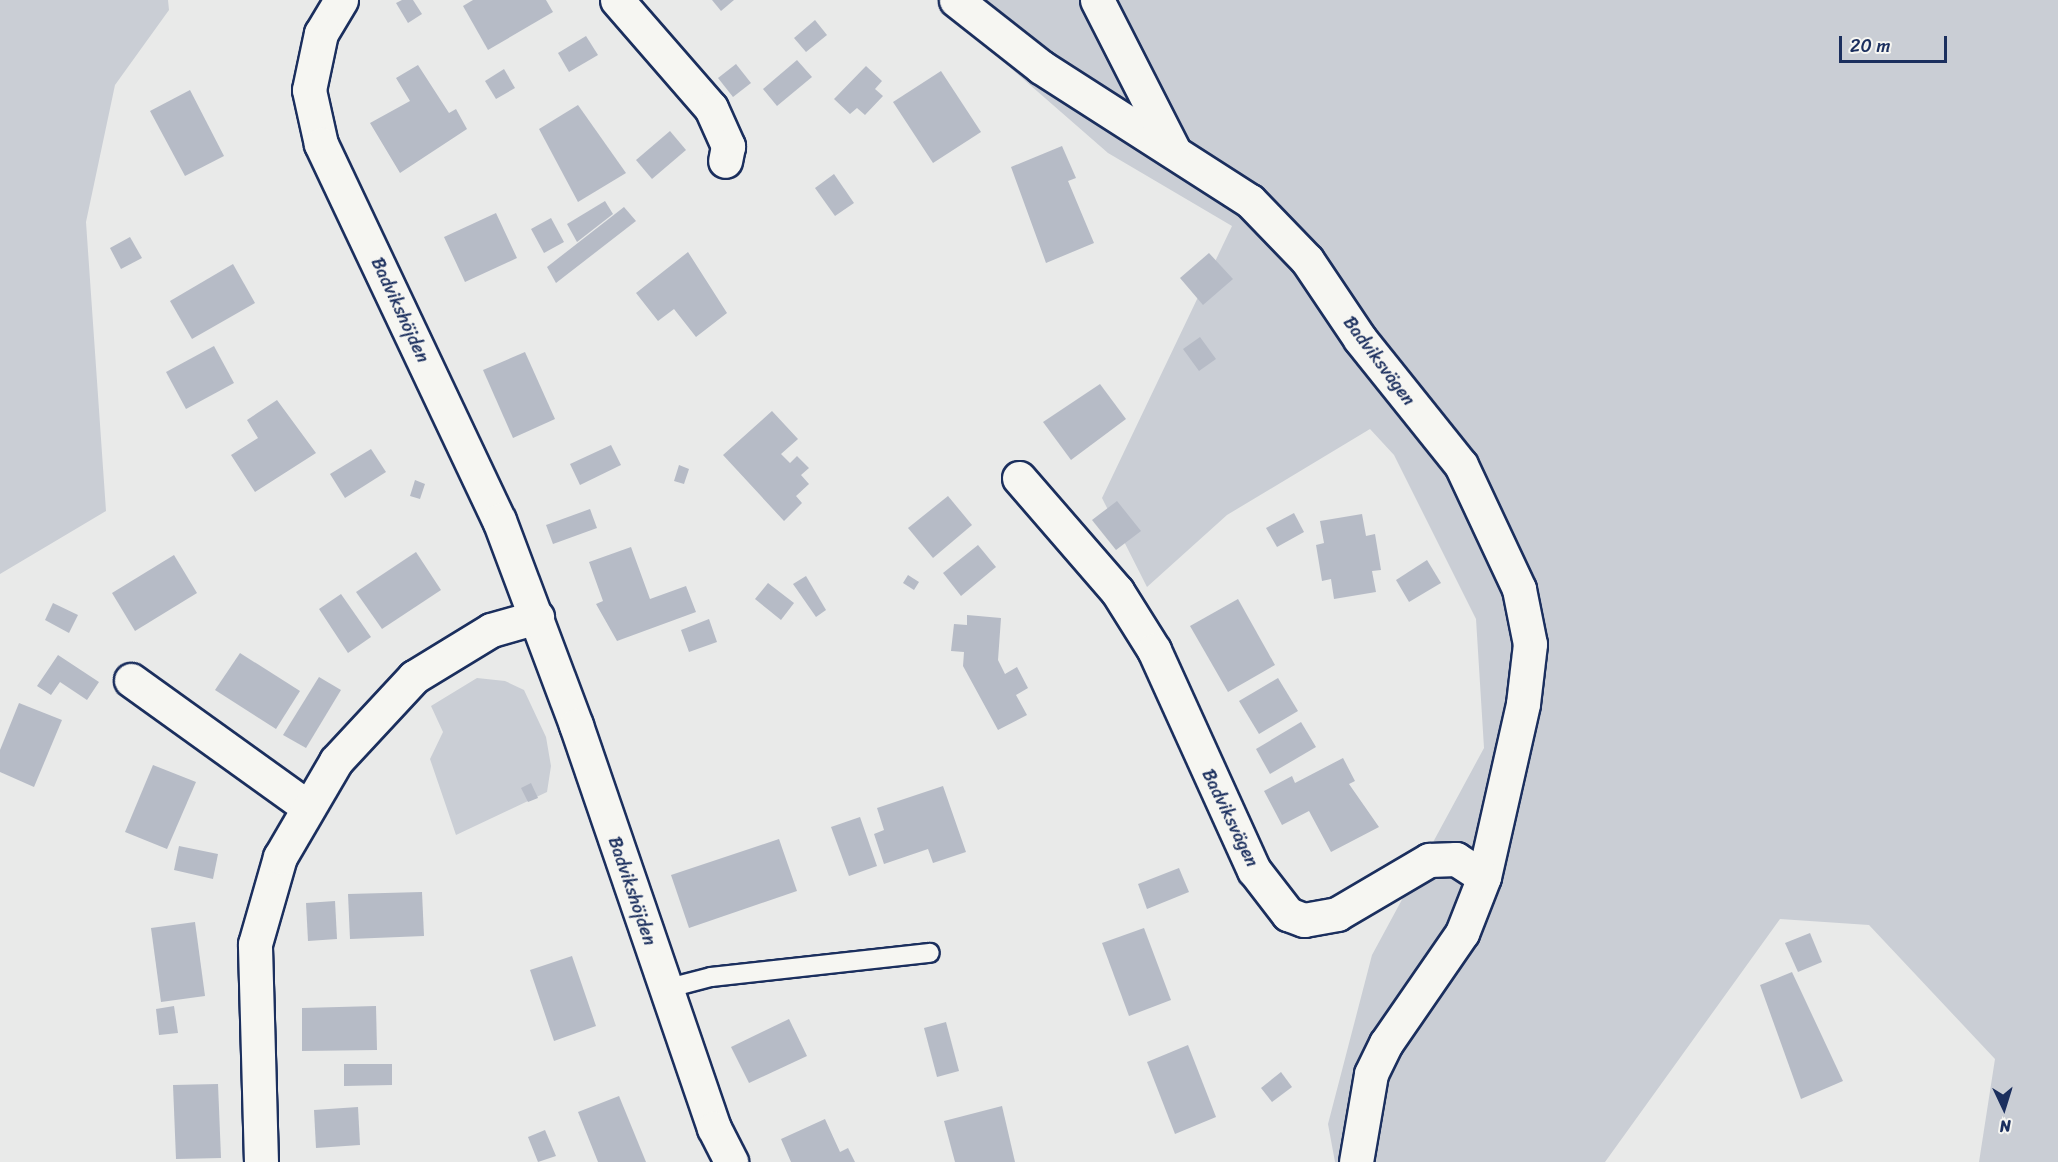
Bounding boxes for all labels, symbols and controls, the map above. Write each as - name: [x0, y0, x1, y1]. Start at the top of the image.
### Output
- scale bar: [1842, 24, 1950, 62]
- text: 20 m: [1850, 30, 1890, 62]
- street label: Badvikshöjden: [366, 254, 434, 366]
- street label: Badviksvägen: [1338, 312, 1420, 410]
- street label: Badviksvägen: [1197, 766, 1263, 870]
- street label: Badvikshöjden: [603, 834, 661, 948]
- north arrow: [1974, 1078, 2034, 1138]
- text: N: [1999, 1112, 2012, 1141]

